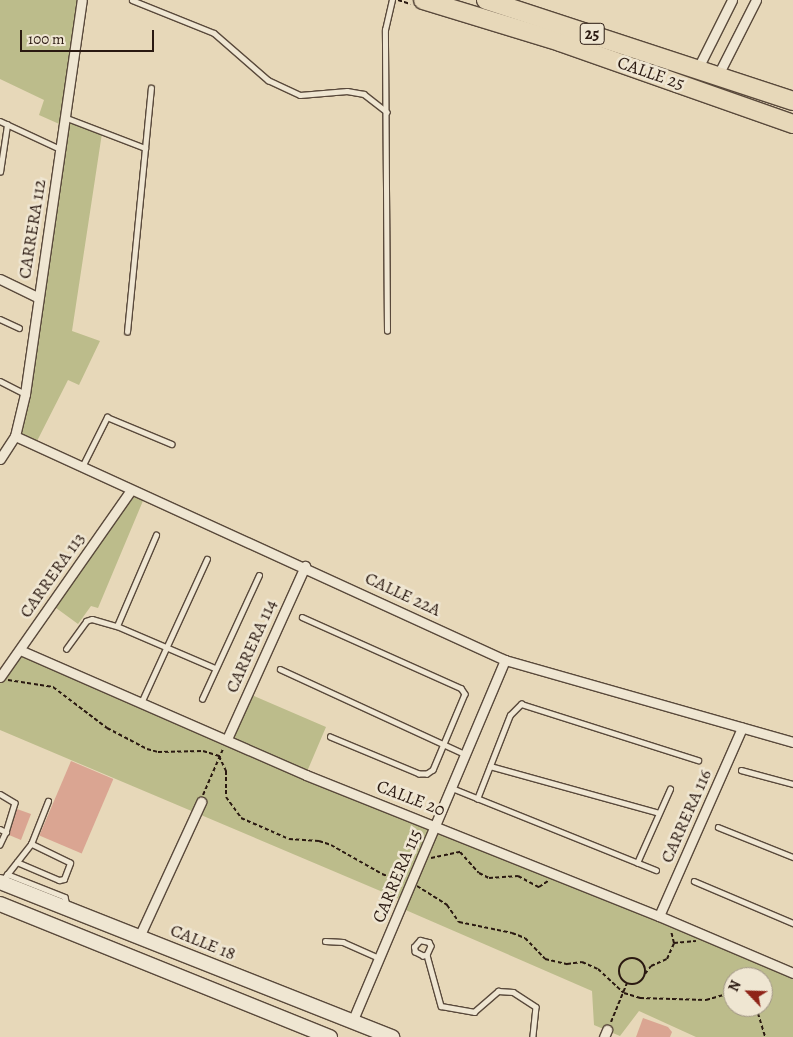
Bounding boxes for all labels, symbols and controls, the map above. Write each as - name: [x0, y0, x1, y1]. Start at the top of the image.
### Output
- scale bar: [22, 20, 156, 52]
- road number: 25: [580, 20, 604, 48]
- text: 100 m: [28, 29, 65, 49]
- street label: CALLE 25: [614, 51, 688, 95]
- street label: CARRERA 112: [13, 178, 51, 280]
- street label: CARRERA 113: [15, 528, 89, 622]
- street label: CALLE 22A: [362, 567, 444, 621]
- street label: CARRERA 114: [221, 596, 281, 696]
- street label: CARRERA 116: [656, 766, 716, 866]
- street label: CALLE 20: [374, 775, 448, 821]
- street label: CARRERA 115: [368, 826, 426, 926]
- street label: CALLE 18: [167, 919, 239, 965]
- north arrow: [723, 967, 773, 1017]
- text: N: [724, 978, 746, 995]

